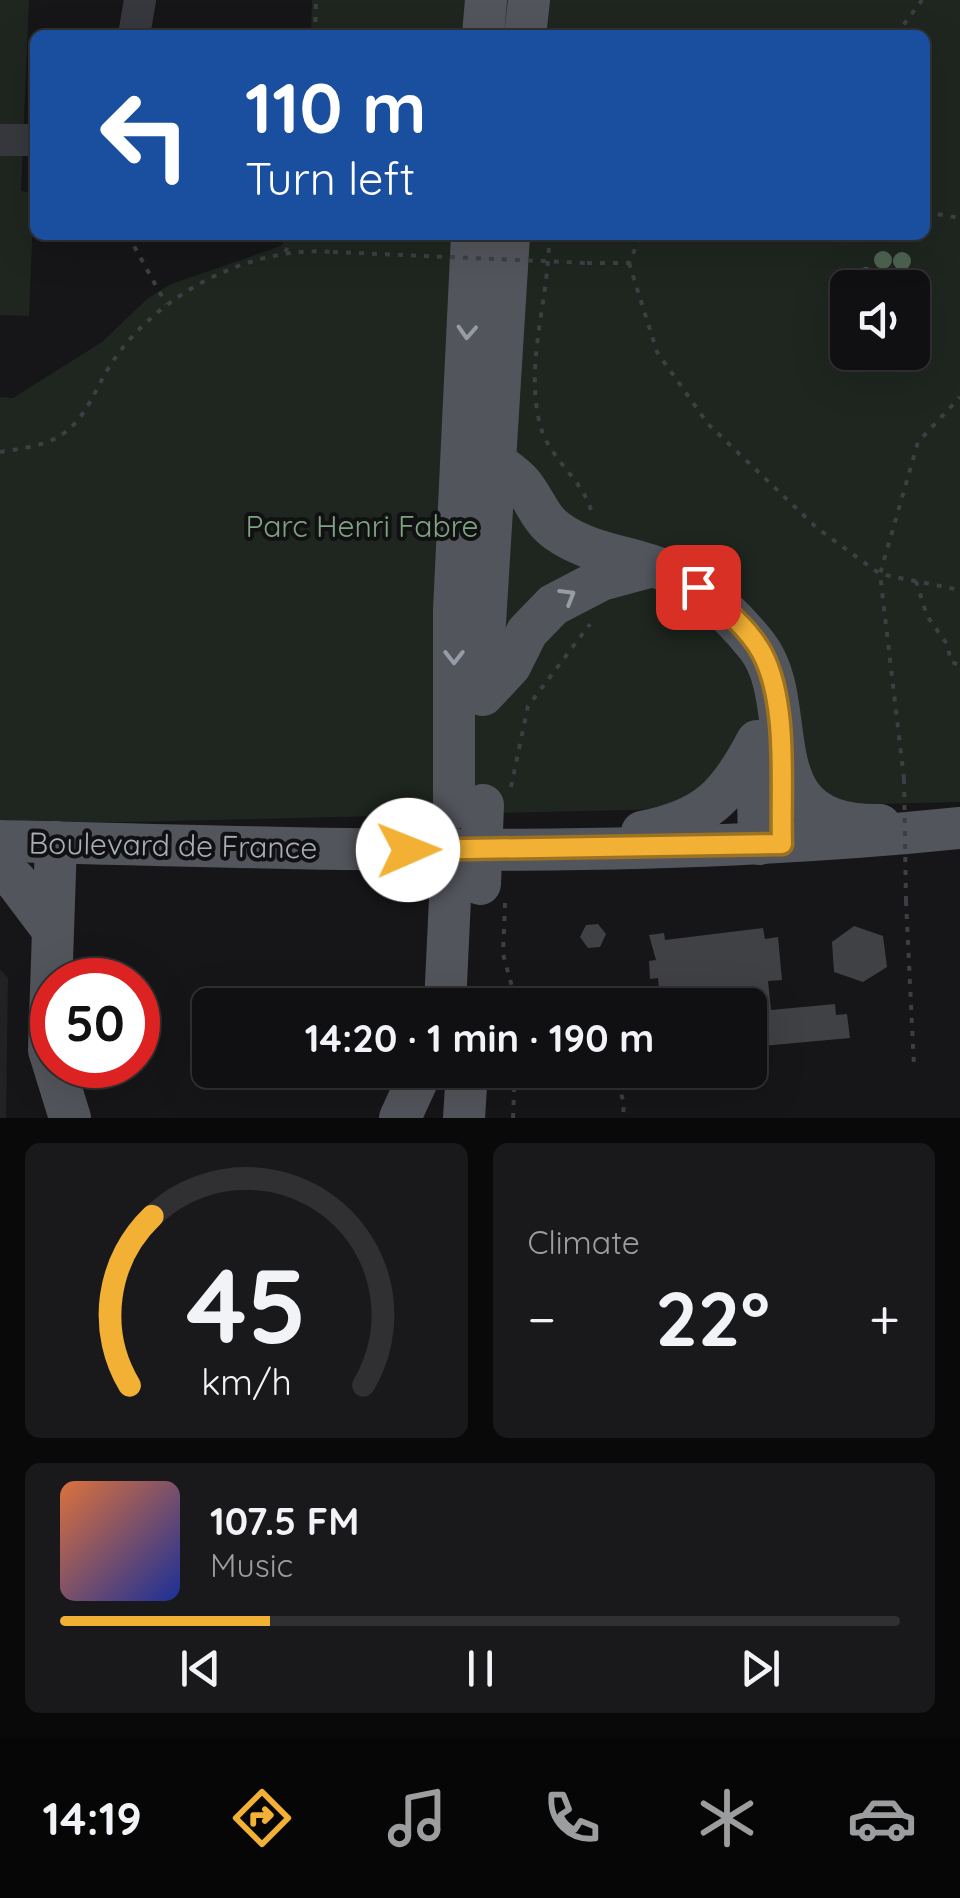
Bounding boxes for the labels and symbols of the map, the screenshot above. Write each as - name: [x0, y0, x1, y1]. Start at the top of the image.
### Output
- one-way arrow: [457, 325, 478, 341]
- park label: Parc Henri Fabre: [245, 507, 479, 545]
- pin: [656, 545, 741, 630]
- one-way arrow: [557, 589, 575, 608]
- one-way arrow: [443, 650, 465, 666]
- position arrow: [356, 798, 460, 902]
- street label: Boulevard de France: [28, 823, 318, 867]
- speed limit sign: 50: [30, 958, 160, 1088]

